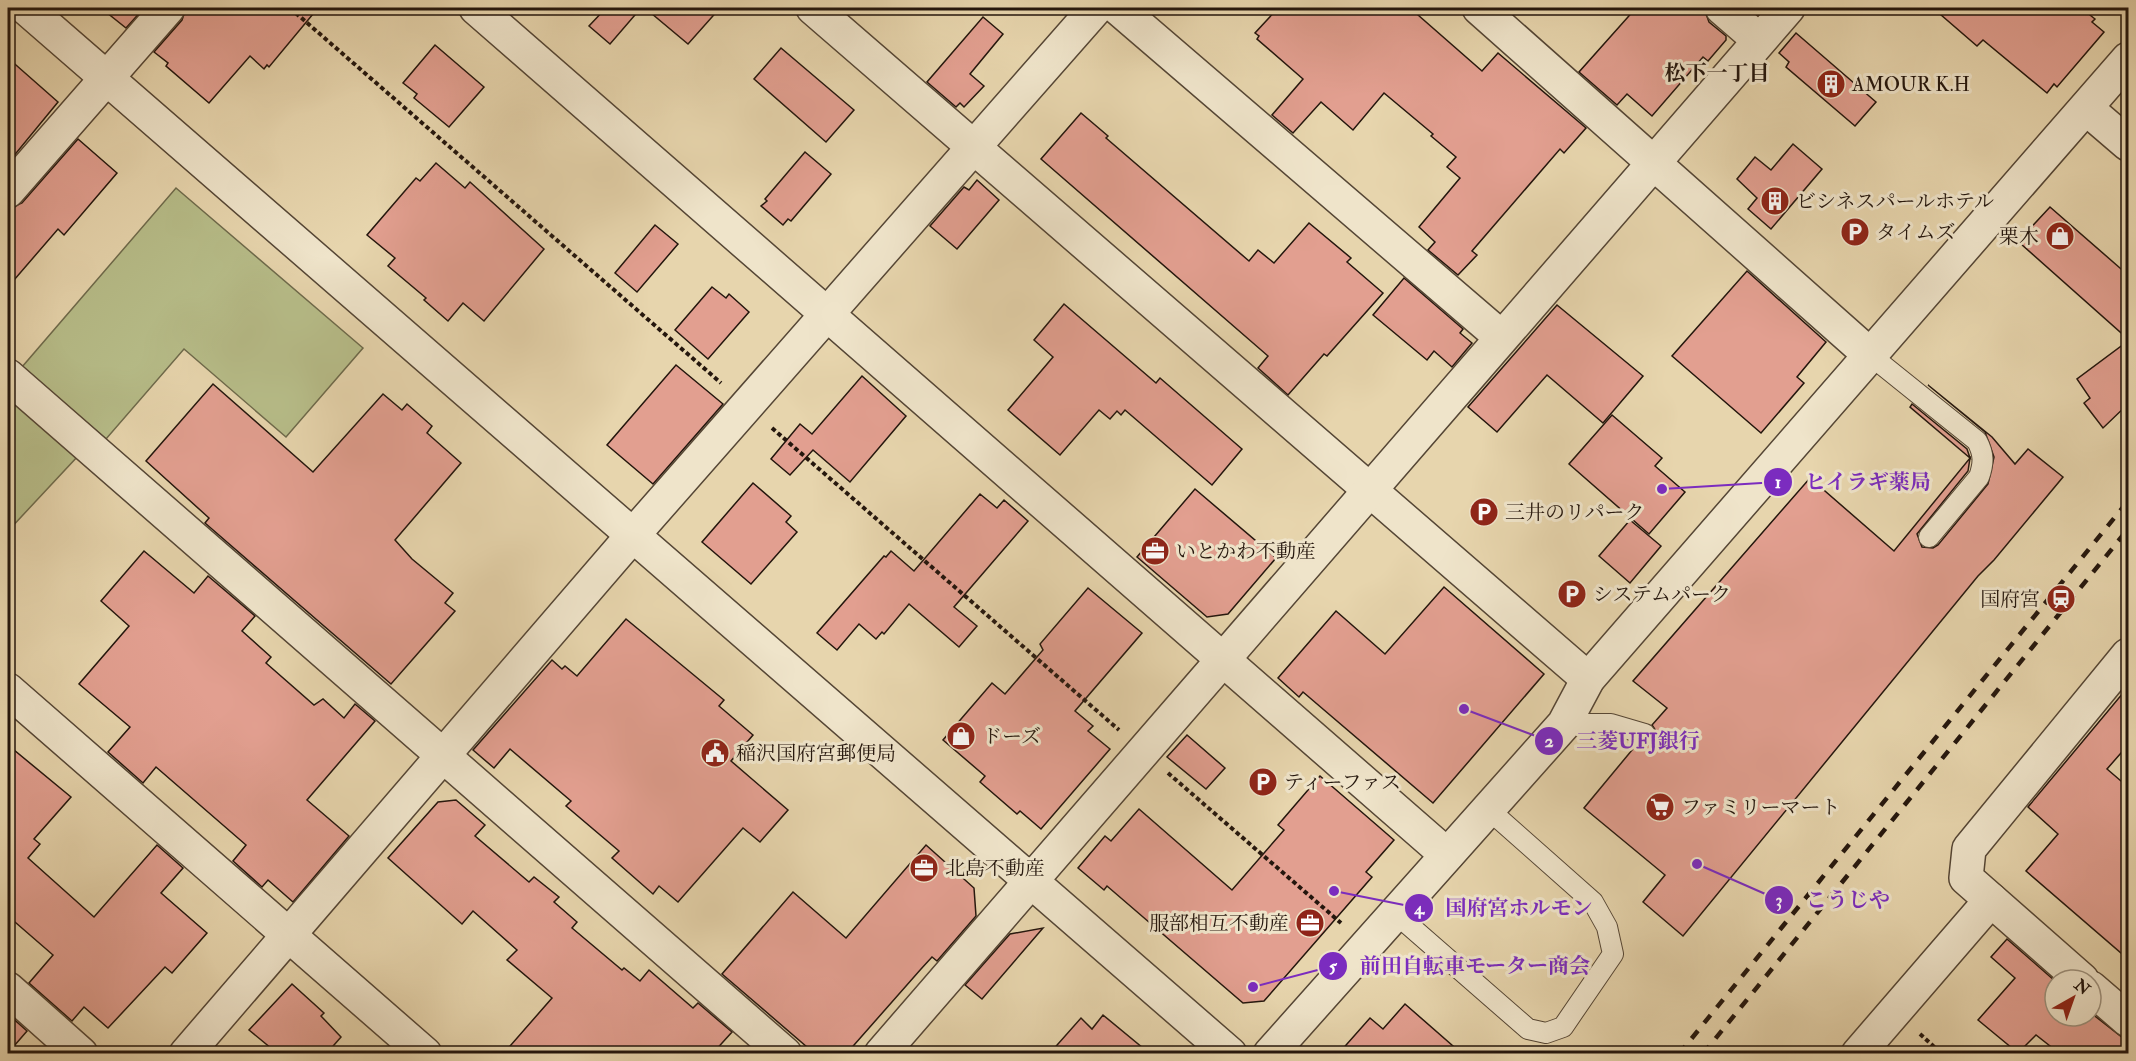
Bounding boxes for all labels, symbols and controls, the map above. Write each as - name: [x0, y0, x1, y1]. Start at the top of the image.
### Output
- district label: 松下一丁目: [1665, 60, 1770, 87]
- building icon: AMOUR K.H: [1815, 68, 1847, 100]
- place label: AMOUR K.H: [1851, 72, 1970, 97]
- building icon: ビシネスパールホテル: [1759, 185, 1791, 217]
- place label: ビシネスパールホテル: [1796, 189, 1994, 214]
- parking icon: タイムズ: [1839, 216, 1871, 248]
- place label: タイムズ: [1876, 220, 1956, 245]
- shop icon: 栗木: [2044, 220, 2076, 252]
- place label: 栗木: [1999, 224, 2039, 249]
- callout: ヒイラギ薬局: [1763, 463, 1943, 502]
- text: ヒイラギ薬局: [1805, 469, 1931, 496]
- text: 1: [1775, 471, 1781, 494]
- parking icon: 三井のリパーク: [1468, 496, 1500, 528]
- place label: 三井のリパーク: [1505, 500, 1644, 525]
- office icon: いとかわ不動産: [1139, 535, 1171, 567]
- place label: いとかわ不動産: [1176, 539, 1316, 564]
- parking icon: システムパーク: [1556, 578, 1588, 610]
- place label: システムパーク: [1593, 582, 1731, 607]
- station icon: 国府宮: [2045, 583, 2077, 615]
- place label: 国府宮: [1980, 587, 2040, 612]
- shop icon: ドーズ: [945, 720, 977, 752]
- callout: 三菱UFJ銀行: [1534, 721, 1711, 760]
- place label: ドーズ: [982, 724, 1041, 749]
- text: 三菱UFJ銀行: [1576, 728, 1700, 755]
- text: 2: [1544, 730, 1554, 753]
- public building icon: 稲沢国府宮郵便局: [699, 737, 731, 769]
- place label: 稲沢国府宮郵便局: [736, 741, 896, 766]
- parking icon: ティーファス: [1247, 766, 1279, 798]
- place label: ティーファス: [1284, 770, 1401, 795]
- supermarket icon: ファミリーマート: [1644, 791, 1676, 823]
- place label: ファミリーマート: [1681, 795, 1841, 820]
- office icon: 北島不動産: [908, 852, 940, 884]
- place label: 北島不動産: [945, 856, 1045, 881]
- callout: こうじや: [1764, 880, 1902, 919]
- text: こうじや: [1806, 887, 1890, 914]
- callout: 国府宮ホルモン: [1404, 888, 1605, 927]
- text: 3: [1776, 889, 1783, 912]
- text: 国府宮ホルモン: [1446, 895, 1593, 922]
- text: 4: [1413, 897, 1425, 920]
- office icon: 服部相互不動産: [1294, 907, 1326, 939]
- place label: 服部相互不動産: [1149, 911, 1289, 936]
- callout: 前田自転車モーター商会: [1318, 946, 1602, 985]
- text: 前田自転車モーター商会: [1360, 953, 1590, 980]
- text: 5: [1329, 955, 1338, 978]
- north arrow: [2043, 968, 2103, 1028]
- text: N: [2069, 974, 2094, 1000]

